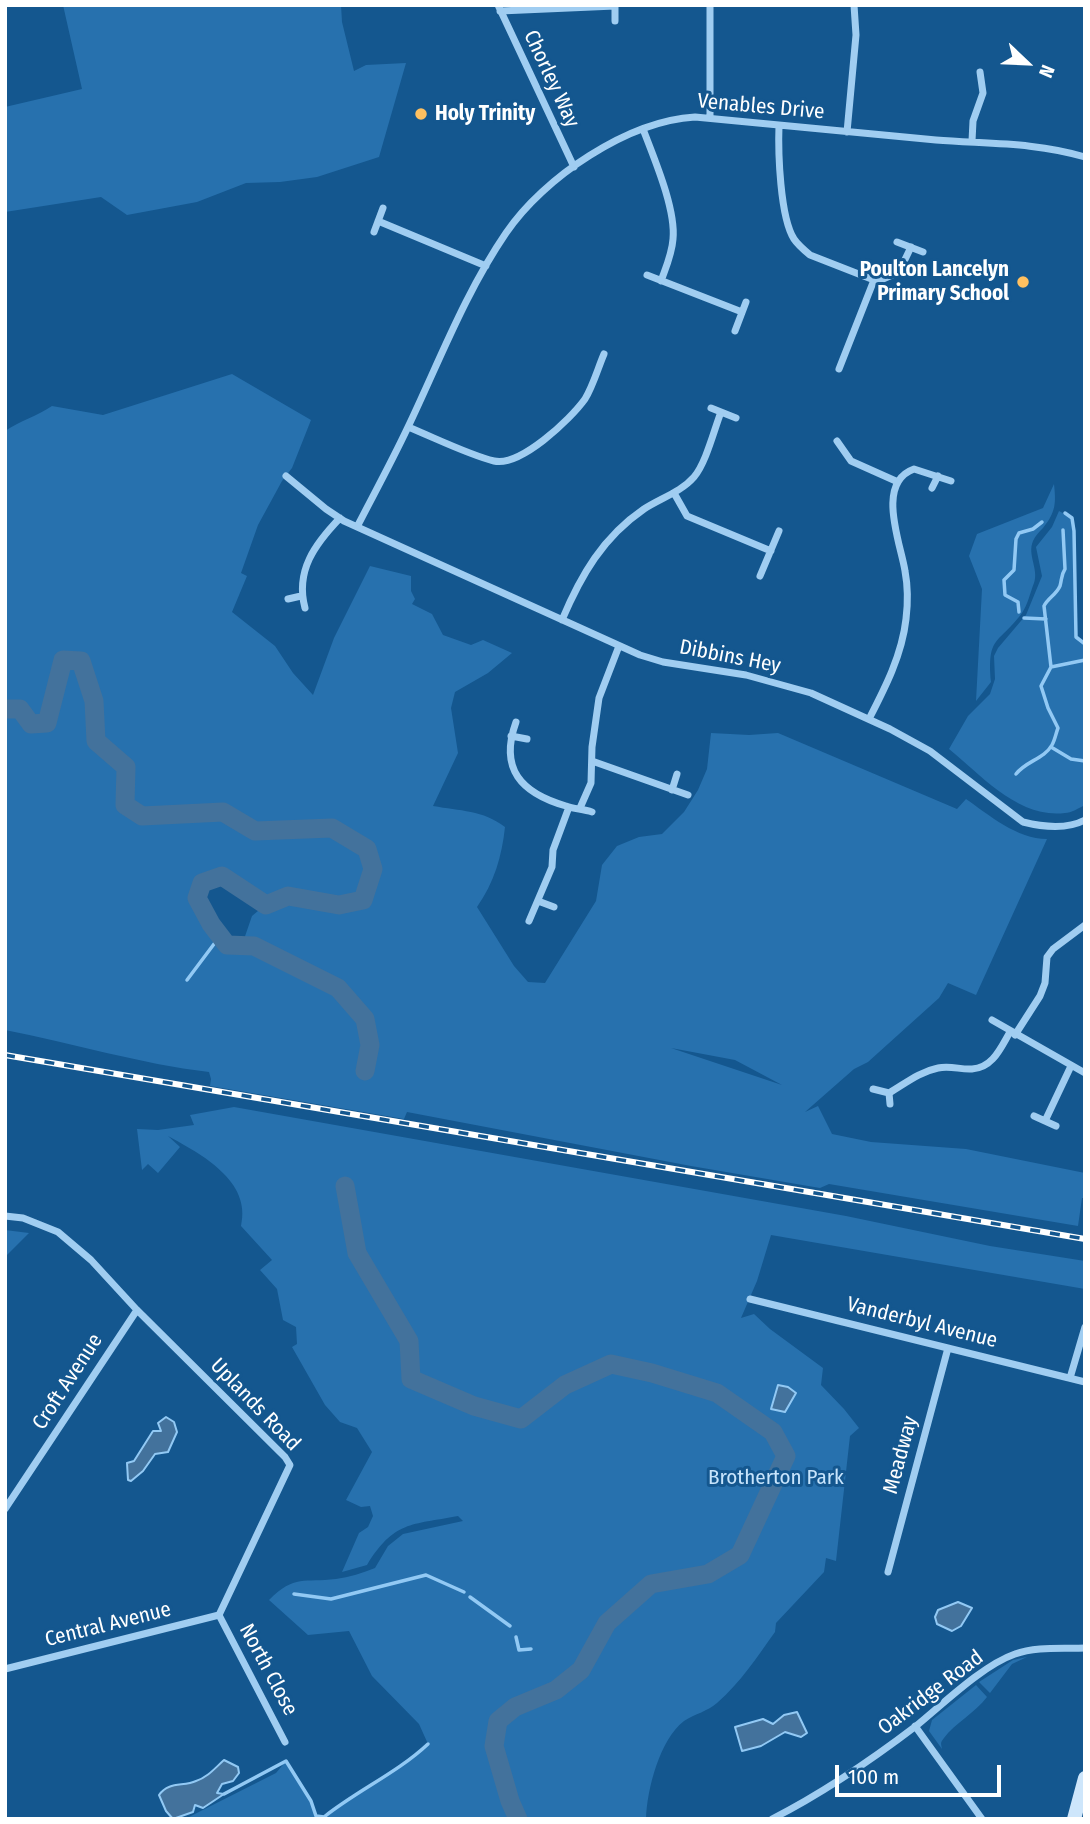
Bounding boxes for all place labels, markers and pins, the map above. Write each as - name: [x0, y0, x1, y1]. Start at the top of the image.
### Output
- place label: Holy Trinity: [435, 101, 535, 127]
- marker: Holy Trinity: [413, 106, 429, 122]
- place label: Poulton Lancelyn Primary School: [860, 257, 1009, 307]
- marker: Poulton Lancelyn Primary School: [1015, 274, 1031, 290]

